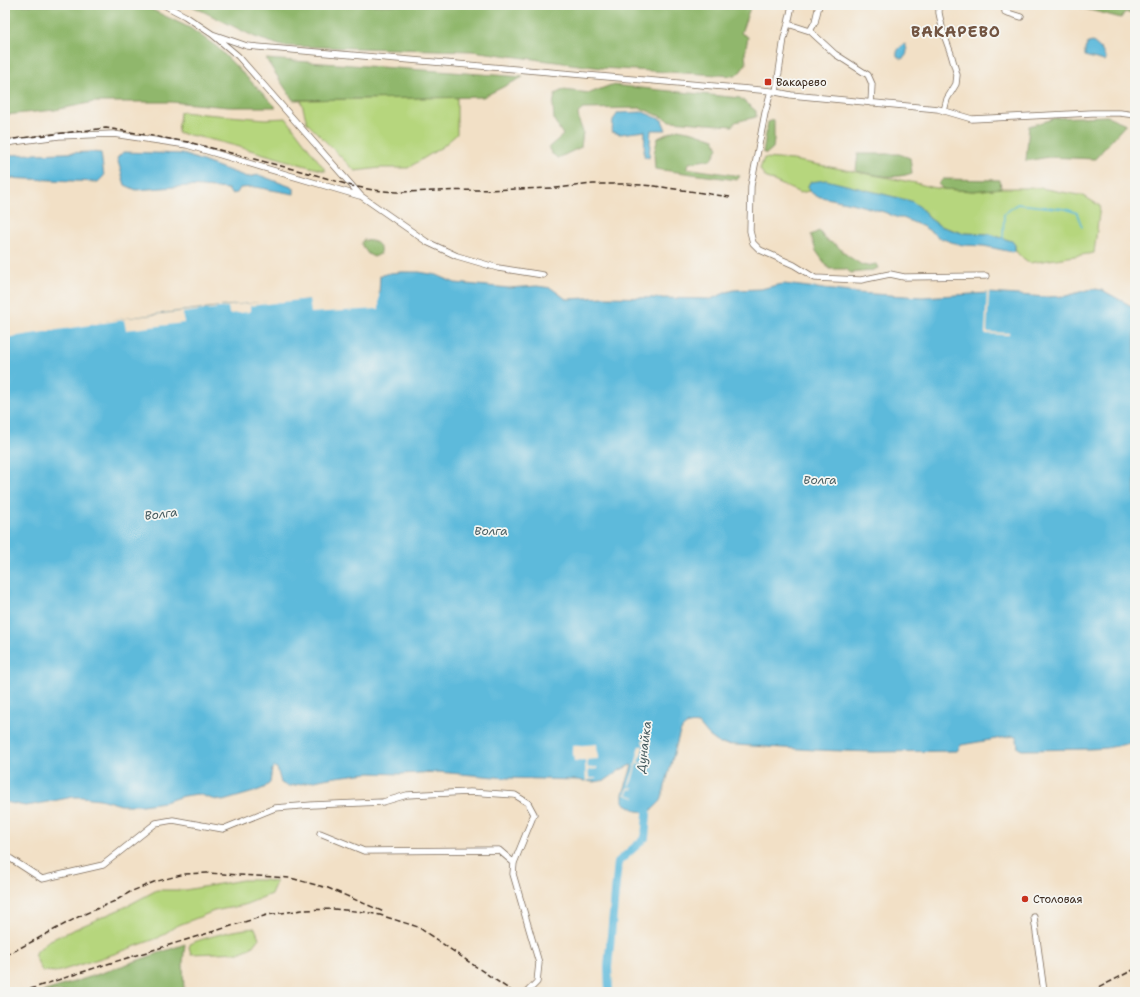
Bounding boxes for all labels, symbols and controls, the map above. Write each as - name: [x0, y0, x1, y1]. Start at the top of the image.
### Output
- district label: ВАКАРЕВО: [911, 22, 1001, 42]
- place label: Вакарево: [776, 75, 827, 90]
- marker: Вакарево: [763, 77, 773, 87]
- water label: Волга: [803, 472, 837, 488]
- water label: Волга: [144, 504, 178, 524]
- water label: Волга: [474, 523, 508, 539]
- water label: Дунайка: [633, 720, 655, 775]
- place label: Столовая: [1033, 892, 1082, 907]
- marker: Столовая: [1020, 894, 1030, 904]

